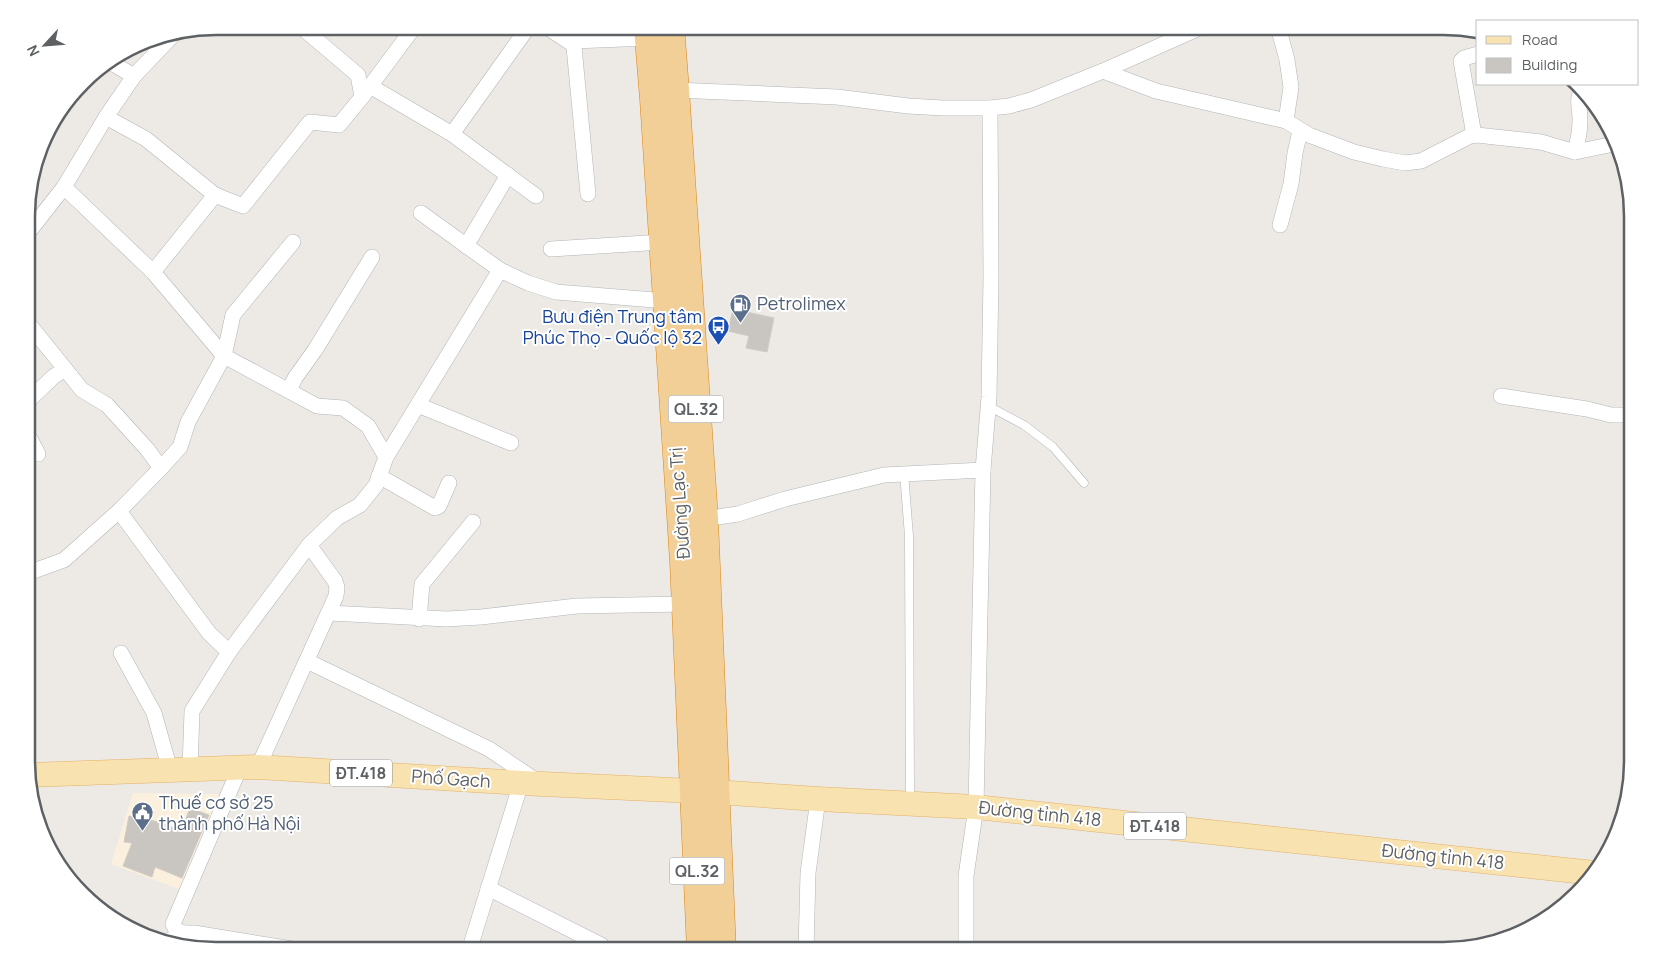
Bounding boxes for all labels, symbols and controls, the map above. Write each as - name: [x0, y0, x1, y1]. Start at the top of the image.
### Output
- north arrow: [20, 20, 70, 70]
- legend: [1476, 20, 1639, 85]
- text: Road: [1522, 29, 1558, 50]
- text: N: [22, 42, 44, 60]
- text: Building: [1522, 54, 1577, 75]
- place label: Petrolimex: [757, 291, 846, 315]
- fuel station icon: Petrolimex: [729, 292, 753, 323]
- place label: Bưu điện Trung tâm Phúc Thọ - Quốc lộ 32: [523, 304, 702, 349]
- bus stop icon: Bưu điện Trung tâm Phúc Thọ - Quốc lộ 32: [706, 315, 730, 346]
- road number: QL.32: [668, 396, 724, 422]
- street label: Đường Lạc Trị: [663, 446, 695, 560]
- road number: ĐT.418: [330, 760, 392, 786]
- street label: Phố Gạch: [411, 763, 491, 793]
- place label: Thuế cơ sở 25 thành phố Hà Nội: [159, 790, 301, 835]
- street label: Đường tỉnh 418: [978, 795, 1103, 831]
- public building icon: Thuế cơ sở 25 thành phố Hà Nội: [131, 801, 155, 832]
- road number: ĐT.418: [1124, 812, 1186, 839]
- street label: Đường tỉnh 418: [1381, 838, 1506, 874]
- road number: QL.32: [670, 858, 724, 884]

